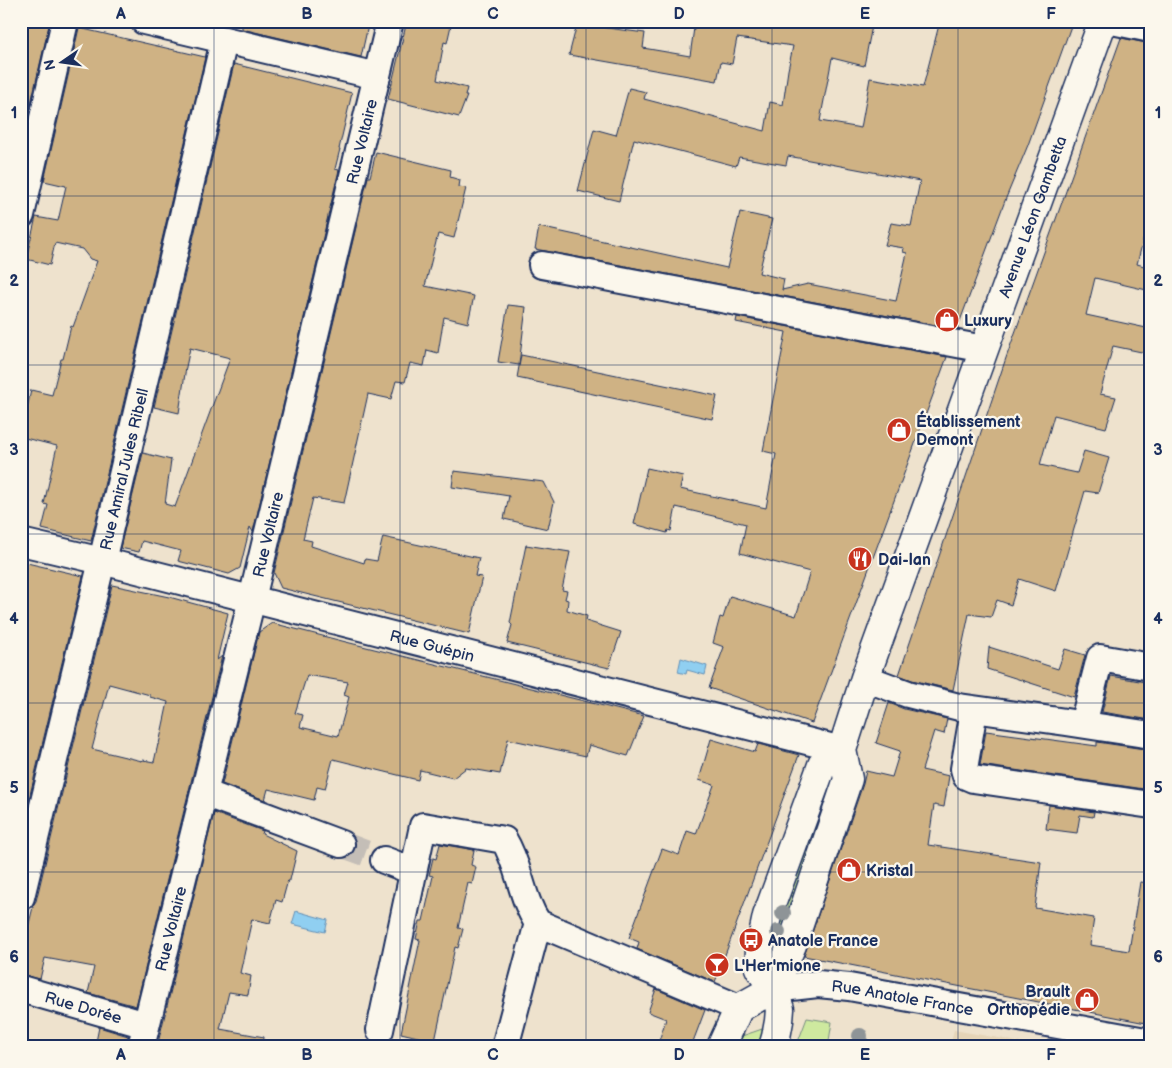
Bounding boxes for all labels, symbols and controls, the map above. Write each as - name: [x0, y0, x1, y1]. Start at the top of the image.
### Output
- text: A: [115, 5, 126, 24]
- text: B: [301, 5, 313, 24]
- text: C: [487, 5, 499, 24]
- text: D: [673, 5, 685, 24]
- text: E: [860, 5, 870, 24]
- text: F: [1046, 5, 1056, 24]
- north arrow: [38, 38, 88, 88]
- text: N: [40, 58, 59, 72]
- street label: Rue Voltaire: [343, 97, 382, 186]
- text: 1: [11, 104, 17, 123]
- text: 1: [1155, 104, 1161, 123]
- street label: Avenue Léon Gambetta: [996, 134, 1072, 300]
- text: 2: [9, 272, 19, 291]
- text: 2: [1153, 272, 1163, 291]
- shop icon: Luxury: [934, 307, 960, 333]
- place label: Luxury: [964, 312, 1013, 331]
- street label: Rue Amiral Jules Ribell: [97, 387, 153, 552]
- place label: Établissement Demont: [916, 410, 1021, 450]
- shop icon: Établissement Demont: [886, 417, 912, 443]
- text: 3: [9, 441, 19, 460]
- text: 3: [1153, 441, 1163, 460]
- street label: Rue Voltaire: [250, 490, 288, 579]
- restaurant icon: Dai-lan: [847, 546, 873, 572]
- place label: Dai-lan: [878, 551, 931, 570]
- text: 4: [9, 610, 19, 629]
- text: 4: [1153, 610, 1163, 629]
- street label: Rue Guépin: [387, 627, 476, 667]
- text: 5: [9, 779, 19, 798]
- text: 5: [1153, 779, 1163, 798]
- shop icon: Kristal: [836, 857, 862, 883]
- place label: Kristal: [866, 862, 913, 881]
- street label: Rue Voltaire: [152, 884, 192, 974]
- bus stop icon: Anatole France: [738, 927, 764, 953]
- place label: Anatole France: [767, 932, 878, 951]
- text: 6: [9, 948, 19, 967]
- text: 6: [1153, 948, 1163, 967]
- bar icon: L'Her'mione: [704, 952, 730, 978]
- place label: L'Her'mione: [734, 957, 821, 976]
- street label: Rue Anatole France: [831, 977, 975, 1021]
- place label: Brault Orthopédie: [987, 983, 1071, 1020]
- shop icon: Brault Orthopédie: [1074, 987, 1100, 1013]
- street label: Rue Dorée: [42, 988, 124, 1029]
- text: A: [115, 1046, 126, 1065]
- text: B: [301, 1046, 313, 1065]
- text: C: [487, 1046, 499, 1065]
- text: D: [673, 1046, 685, 1065]
- text: E: [860, 1046, 870, 1065]
- text: F: [1046, 1046, 1056, 1065]

